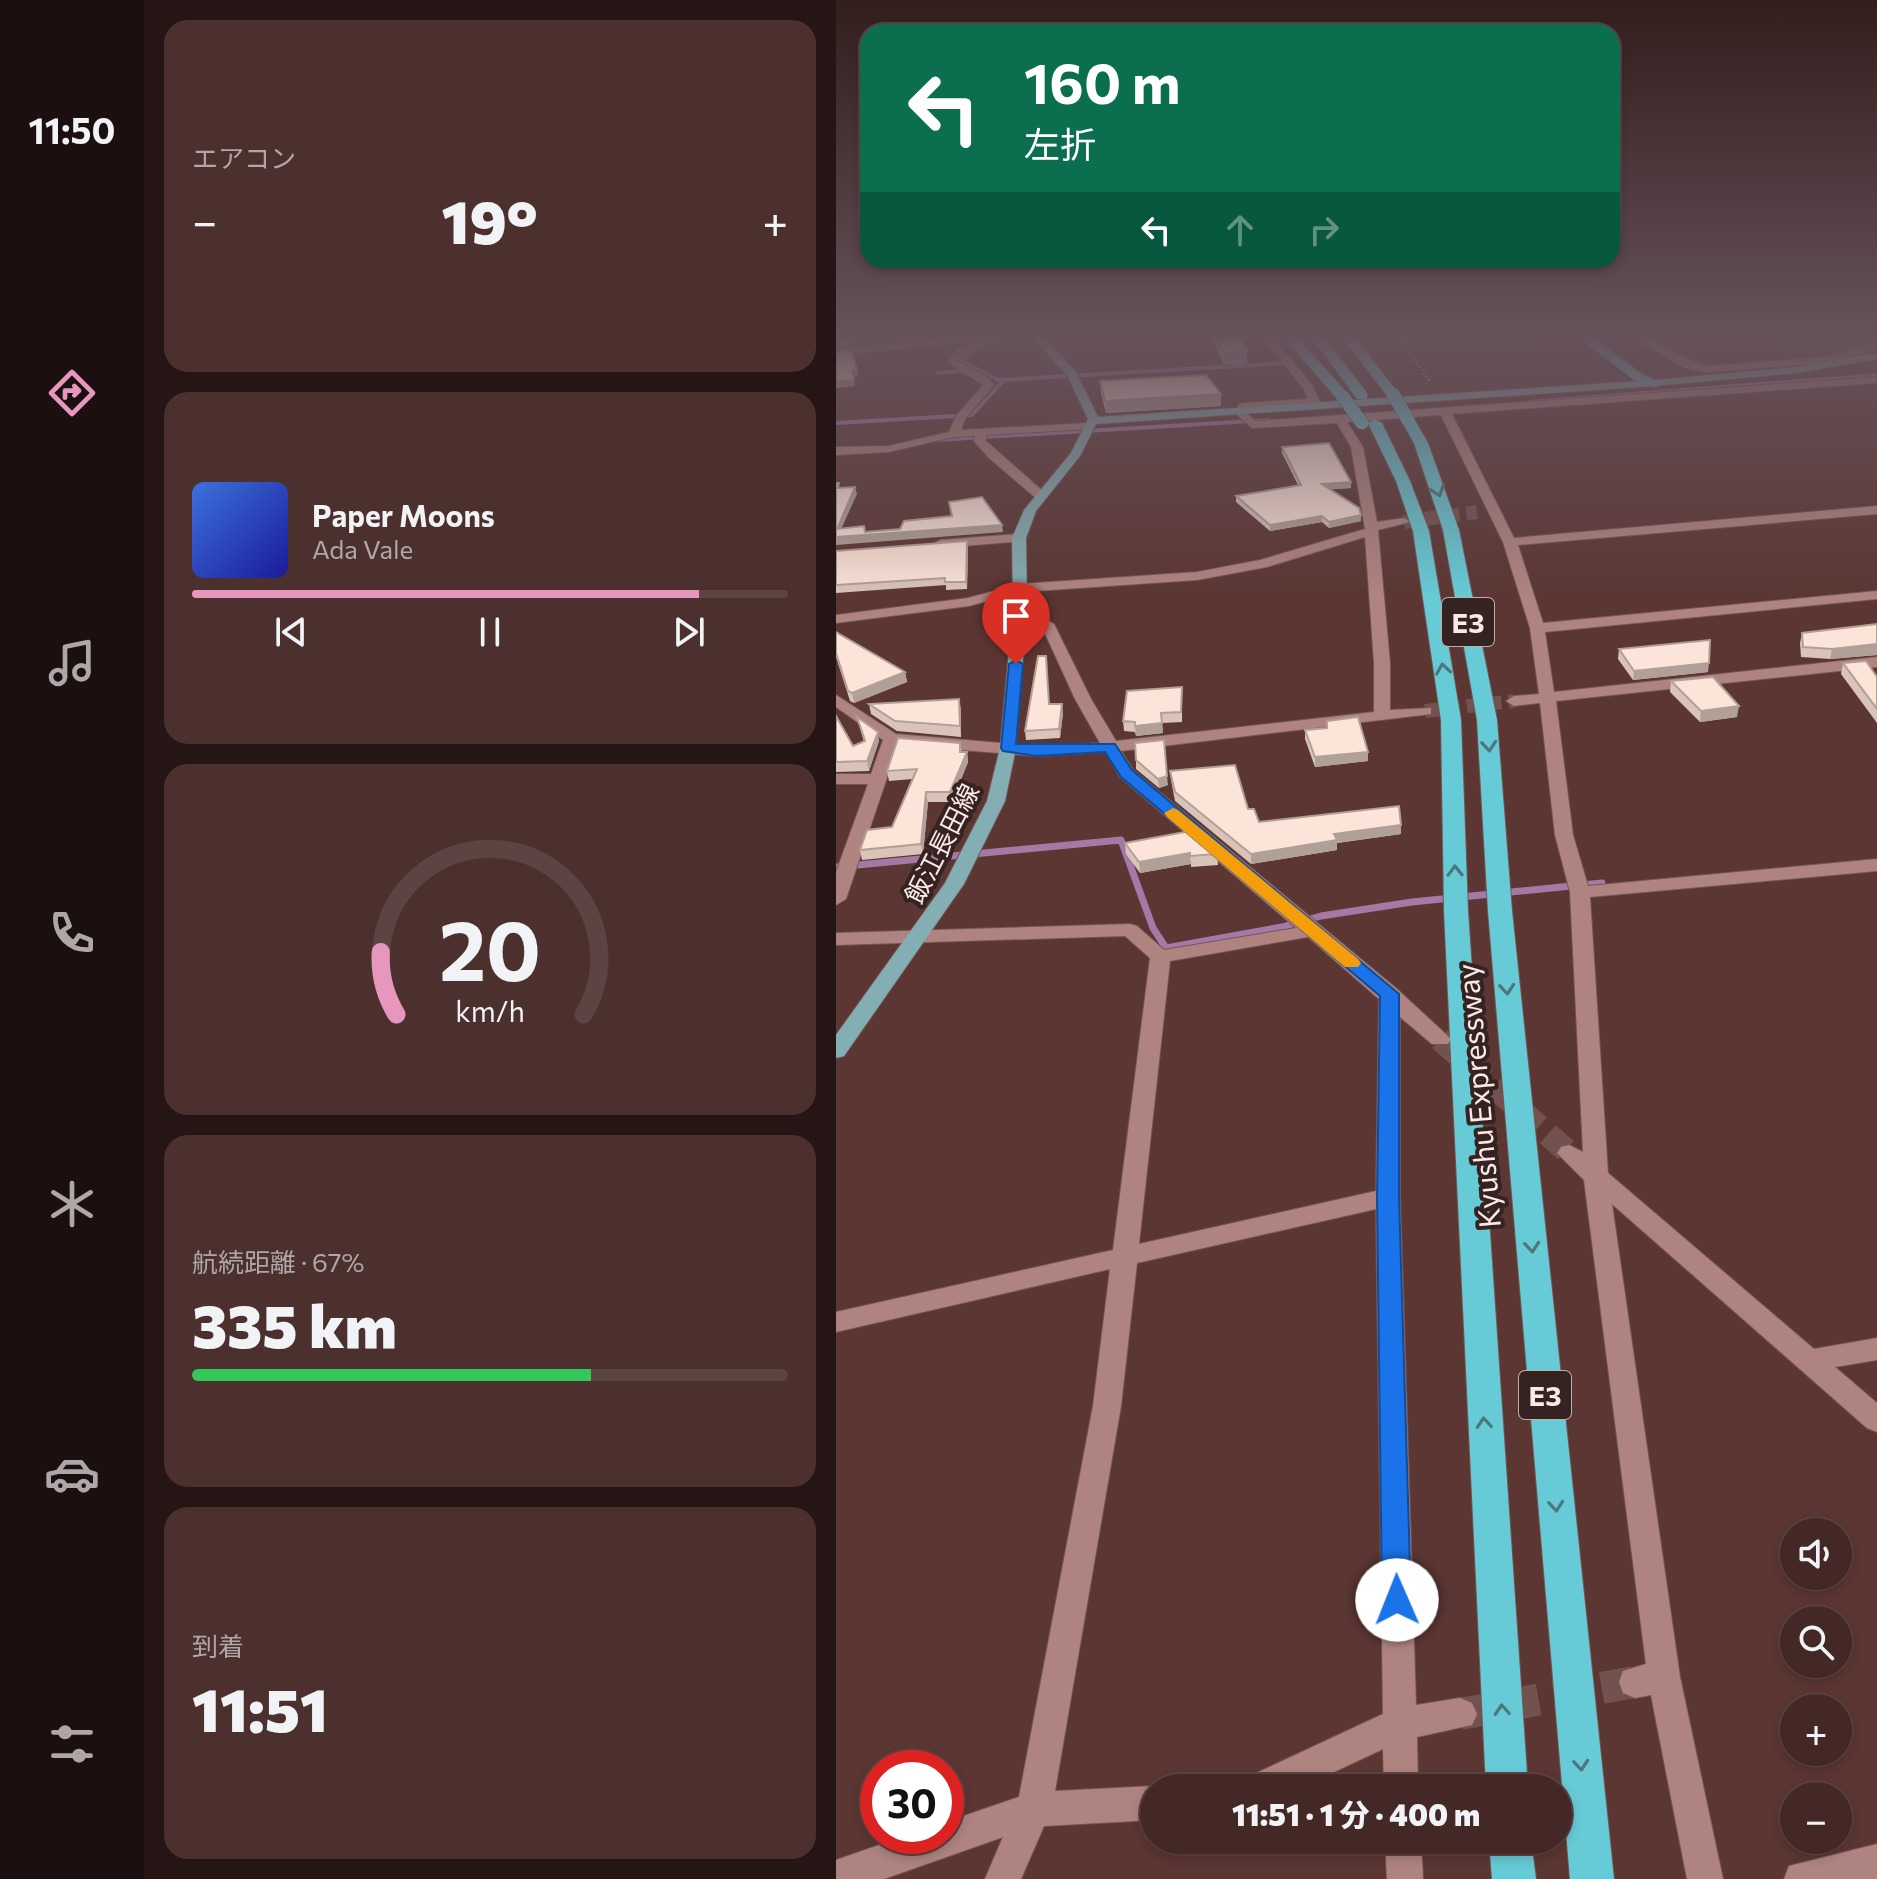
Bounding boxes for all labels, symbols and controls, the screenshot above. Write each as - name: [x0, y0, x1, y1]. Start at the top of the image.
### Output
- text: 160 m: [1024, 47, 1181, 116]
- icon: left: [892, 56, 996, 160]
- text: 11:50: [28, 107, 116, 151]
- text: 左折: [1024, 121, 1096, 165]
- text: エアコン: [192, 142, 296, 173]
- text: 19°: [441, 183, 538, 256]
- text: −: [192, 193, 217, 247]
- text: +: [762, 193, 788, 247]
- icon: left: [1134, 208, 1178, 252]
- icon: ahead: [1218, 208, 1262, 252]
- icon: right: [1302, 208, 1346, 252]
- icon: directions: [44, 365, 100, 421]
- one-way arrow: [1428, 484, 1444, 498]
- text: Paper Moons: [312, 496, 495, 533]
- text: Ada Vale: [312, 533, 413, 564]
- pin: [982, 582, 1050, 664]
- icon: arrive: [994, 594, 1038, 638]
- road number: E3: [1442, 598, 1494, 646]
- icon: previous: [269, 610, 313, 654]
- icon: pause: [468, 610, 512, 654]
- icon: next: [667, 610, 711, 654]
- icon: music: [44, 635, 100, 691]
- one-way arrow: [1435, 662, 1452, 676]
- one-way arrow: [1480, 740, 1497, 753]
- street label: 飯江長田線: [898, 778, 984, 908]
- one-way arrow: [1447, 864, 1464, 877]
- text: 20: [439, 896, 541, 998]
- icon: phone: [44, 905, 100, 961]
- street label: Kyushu Expressway: [1447, 962, 1507, 1230]
- one-way arrow: [1499, 983, 1516, 996]
- text: km/h: [455, 994, 525, 1029]
- icon: climate: [44, 1176, 100, 1232]
- one-way arrow: [1523, 1241, 1540, 1254]
- text: 航続距離 · 67%: [192, 1246, 364, 1277]
- text: 335 km: [192, 1287, 397, 1360]
- road number: E3: [1519, 1371, 1571, 1419]
- one-way arrow: [1476, 1416, 1493, 1429]
- icon: car: [44, 1446, 100, 1502]
- one-way arrow: [1547, 1500, 1564, 1513]
- map controls: [1780, 1518, 1852, 1854]
- button: sound: [1780, 1518, 1852, 1590]
- position arrow: [1355, 1558, 1439, 1642]
- button: search: [1780, 1606, 1852, 1678]
- text: 到着: [192, 1630, 244, 1661]
- text: 11:51: [192, 1671, 328, 1744]
- button: +: [1780, 1694, 1852, 1766]
- one-way arrow: [1494, 1703, 1511, 1716]
- icon: filters: [44, 1716, 100, 1772]
- speed limit sign: 30: [860, 1750, 964, 1854]
- one-way arrow: [1572, 1759, 1589, 1772]
- button: −: [1780, 1782, 1852, 1854]
- text: 11:51 · 1 分 · 400 m: [1232, 1795, 1480, 1832]

